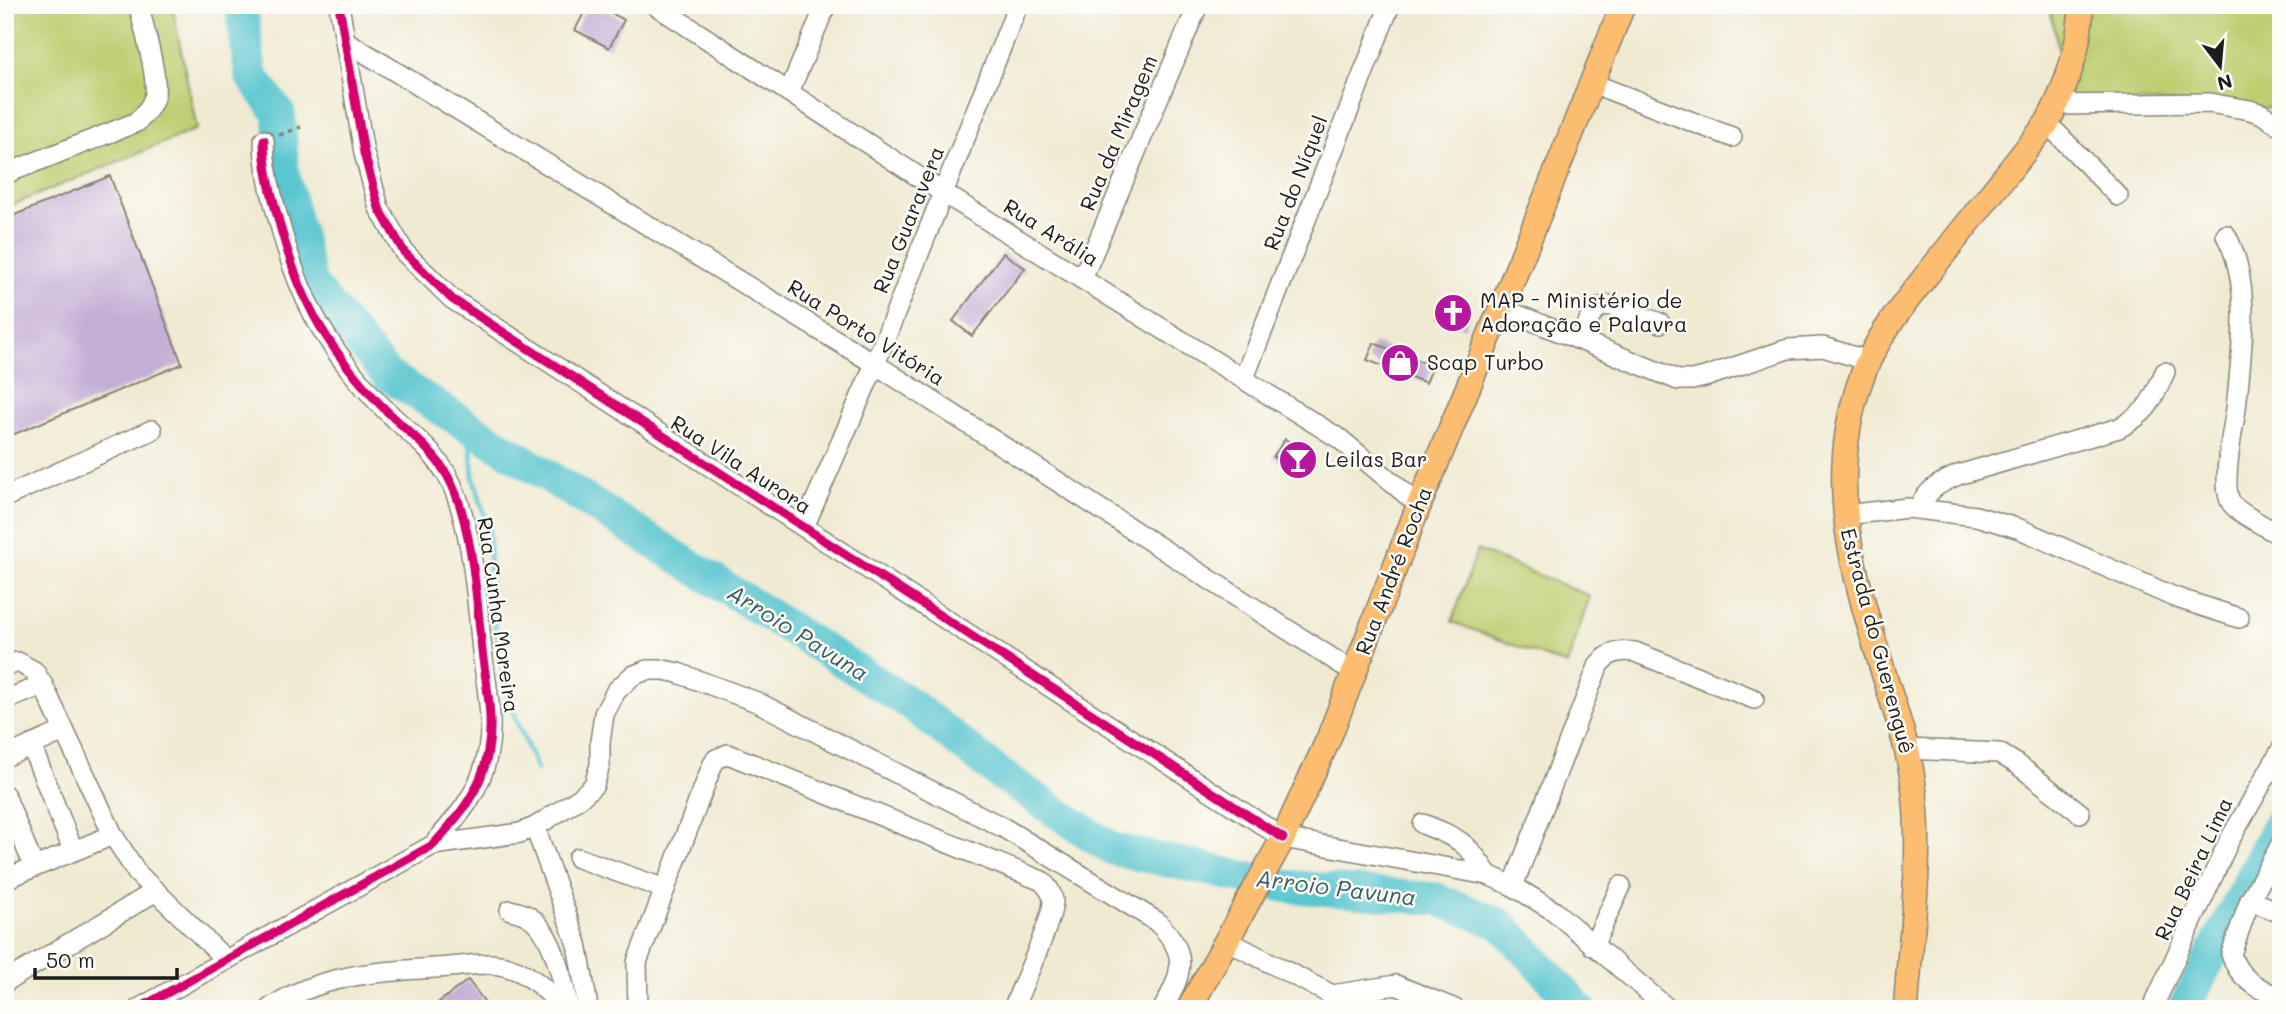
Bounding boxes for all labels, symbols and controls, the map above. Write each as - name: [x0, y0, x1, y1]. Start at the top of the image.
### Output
- north arrow: [2184, 32, 2254, 102]
- street label: Rua da Miragem: [1073, 50, 1163, 214]
- text: N: [2214, 69, 2235, 97]
- street label: Rua do Níquel: [1256, 111, 1333, 254]
- street label: Rua Guaravera: [866, 142, 949, 297]
- street label: Rua Arália: [999, 192, 1105, 272]
- street label: Rua Porto Vitória: [783, 272, 951, 391]
- place label: MAP - Ministério de Adoração e Palavra: [1480, 286, 1687, 337]
- church icon: MAP - Ministério de Adoração e Palavra: [1432, 292, 1474, 334]
- shop icon: Scap Turbo: [1379, 342, 1421, 384]
- place label: Scap Turbo: [1427, 348, 1544, 375]
- street label: Rua Vila Aurora: [666, 408, 817, 519]
- bar icon: Leilas Bar: [1277, 439, 1319, 481]
- place label: Leilas Bar: [1325, 445, 1427, 472]
- street label: Rua André Rocha: [1348, 483, 1437, 658]
- street label: Rua Cunha Moreira: [472, 515, 527, 714]
- street label: Estrada do Guerenguê: [1835, 525, 1922, 756]
- water label: Arroio Pavuna: [722, 577, 875, 688]
- street label: Rua Beira Lima: [2148, 792, 2238, 944]
- water label: Arroio Pavuna: [1254, 862, 1418, 912]
- scale bar: [35, 937, 177, 981]
- text: 50 m: [46, 946, 95, 973]

